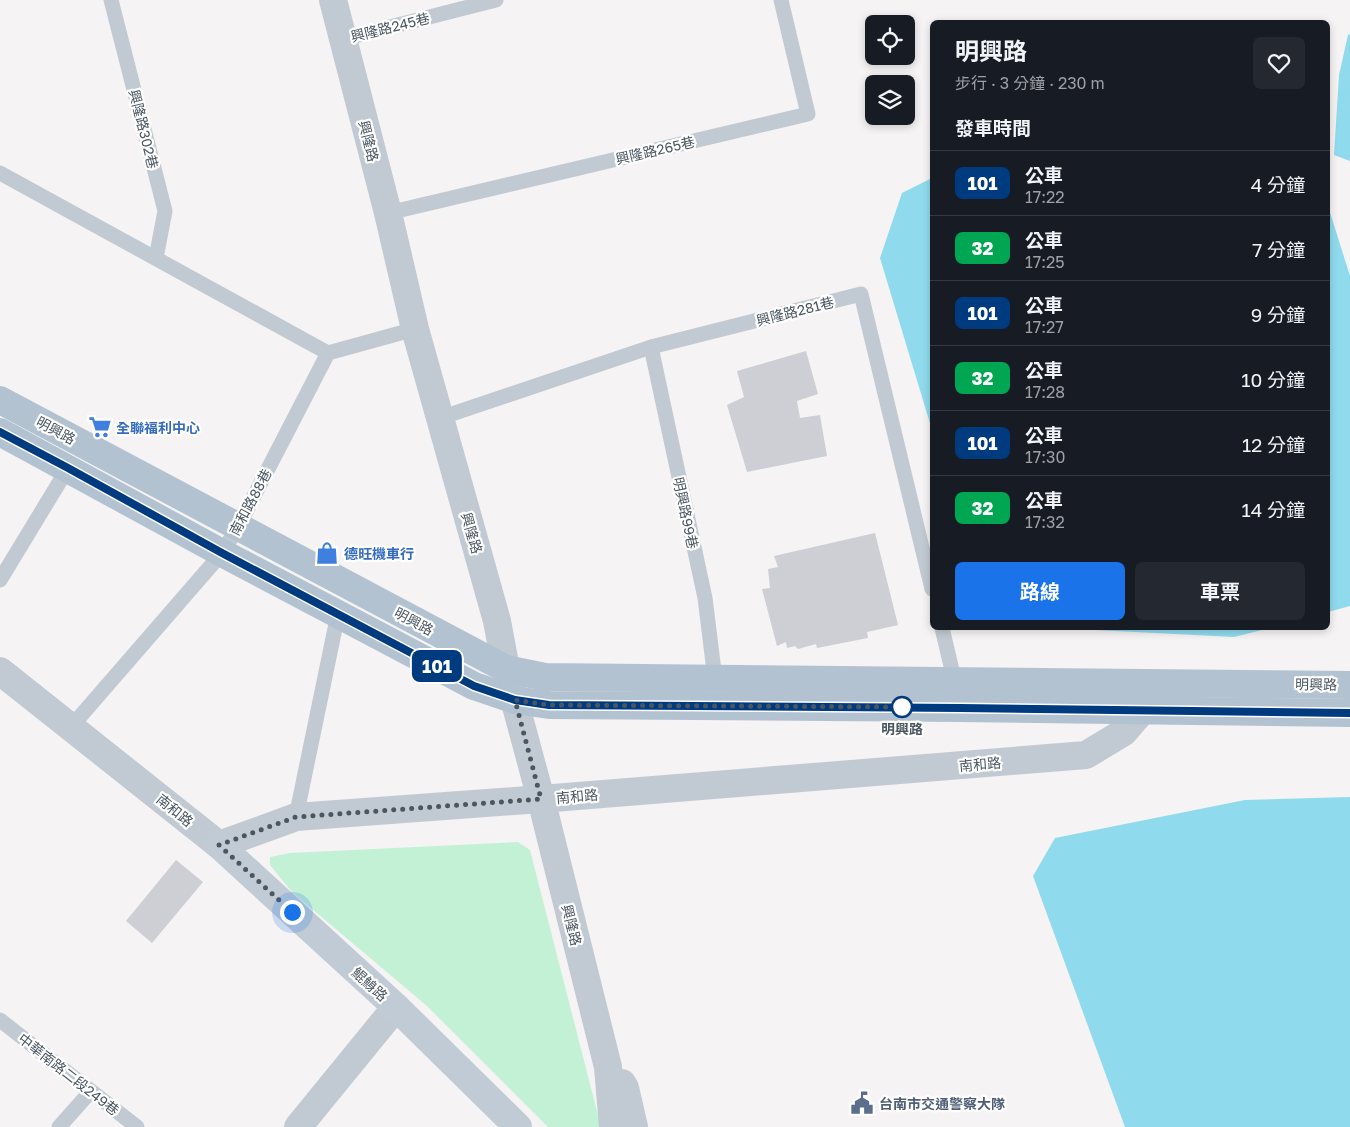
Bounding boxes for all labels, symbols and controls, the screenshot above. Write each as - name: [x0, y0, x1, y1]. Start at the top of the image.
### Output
- street label: 興隆路245巷: [349, 9, 431, 45]
- map controls: [865, 15, 915, 125]
- button: locate: [865, 15, 915, 65]
- text: 明興路: [955, 36, 1027, 65]
- button: heart: [1253, 37, 1305, 89]
- text: 步行 · 3 分鐘 · 230 m: [955, 73, 1105, 93]
- button: layers: [865, 75, 915, 125]
- street label: 興隆路302巷: [126, 88, 162, 170]
- text: 發車時間: [955, 116, 1031, 139]
- street label: 興隆路: [356, 119, 382, 163]
- street label: 興隆路265巷: [614, 133, 696, 167]
- text: 公車: [1025, 163, 1063, 186]
- text: 101: [967, 172, 998, 194]
- text: 4 分鐘: [1251, 173, 1305, 196]
- text: 17:22: [1025, 187, 1065, 207]
- text: 公車: [1025, 228, 1063, 251]
- text: 32: [972, 237, 993, 259]
- text: 7 分鐘: [1252, 238, 1305, 261]
- text: 17:25: [1025, 252, 1065, 272]
- street label: 興隆路281巷: [754, 293, 836, 329]
- text: 公車: [1025, 293, 1063, 316]
- text: 101: [967, 302, 998, 324]
- text: 9 分鐘: [1251, 303, 1305, 326]
- text: 17:27: [1025, 317, 1064, 337]
- text: 公車: [1025, 358, 1063, 381]
- text: 32: [972, 367, 993, 389]
- text: 10 分鐘: [1241, 368, 1305, 391]
- text: 17:28: [1025, 382, 1065, 402]
- street label: 明興路: [33, 413, 79, 447]
- supermarket icon: 全聯福利中心: [87, 414, 113, 440]
- place label: 全聯福利中心: [116, 419, 200, 436]
- text: 公車: [1025, 423, 1063, 446]
- text: 101: [967, 432, 998, 454]
- text: 12 分鐘: [1242, 433, 1305, 456]
- text: 17:30: [1025, 447, 1065, 467]
- street label: 南和路88巷: [225, 466, 275, 538]
- street label: 明興路99巷: [670, 476, 702, 550]
- text: 公車: [1025, 488, 1063, 511]
- text: 32: [972, 497, 993, 519]
- text: 14 分鐘: [1241, 498, 1305, 521]
- street label: 興隆路: [458, 510, 486, 556]
- text: 17:32: [1025, 512, 1065, 532]
- shop icon: 德旺機車行: [314, 540, 340, 566]
- place label: 德旺機車行: [344, 545, 414, 562]
- button: 路線: [955, 562, 1125, 620]
- button: 車票: [1135, 562, 1305, 620]
- street label: 明興路: [391, 604, 437, 638]
- line badge: 101: [408, 650, 466, 682]
- text: 101: [422, 655, 452, 677]
- street label: 明興路: [1295, 675, 1337, 693]
- marker: 明興路: [891, 696, 913, 718]
- place label: 明興路: [881, 720, 923, 737]
- street label: 南和路: [958, 754, 1002, 774]
- street label: 南和路: [555, 786, 599, 806]
- street label: 南和路: [153, 790, 197, 830]
- your location: [280, 900, 305, 925]
- street label: 興隆路: [559, 903, 585, 947]
- street label: 鯤鯓路: [349, 964, 391, 1004]
- street label: 中華南路二段249巷: [15, 1029, 123, 1119]
- public building icon: 台南市交通警察大隊: [849, 1090, 875, 1116]
- place label: 台南市交通警察大隊: [879, 1095, 1005, 1112]

